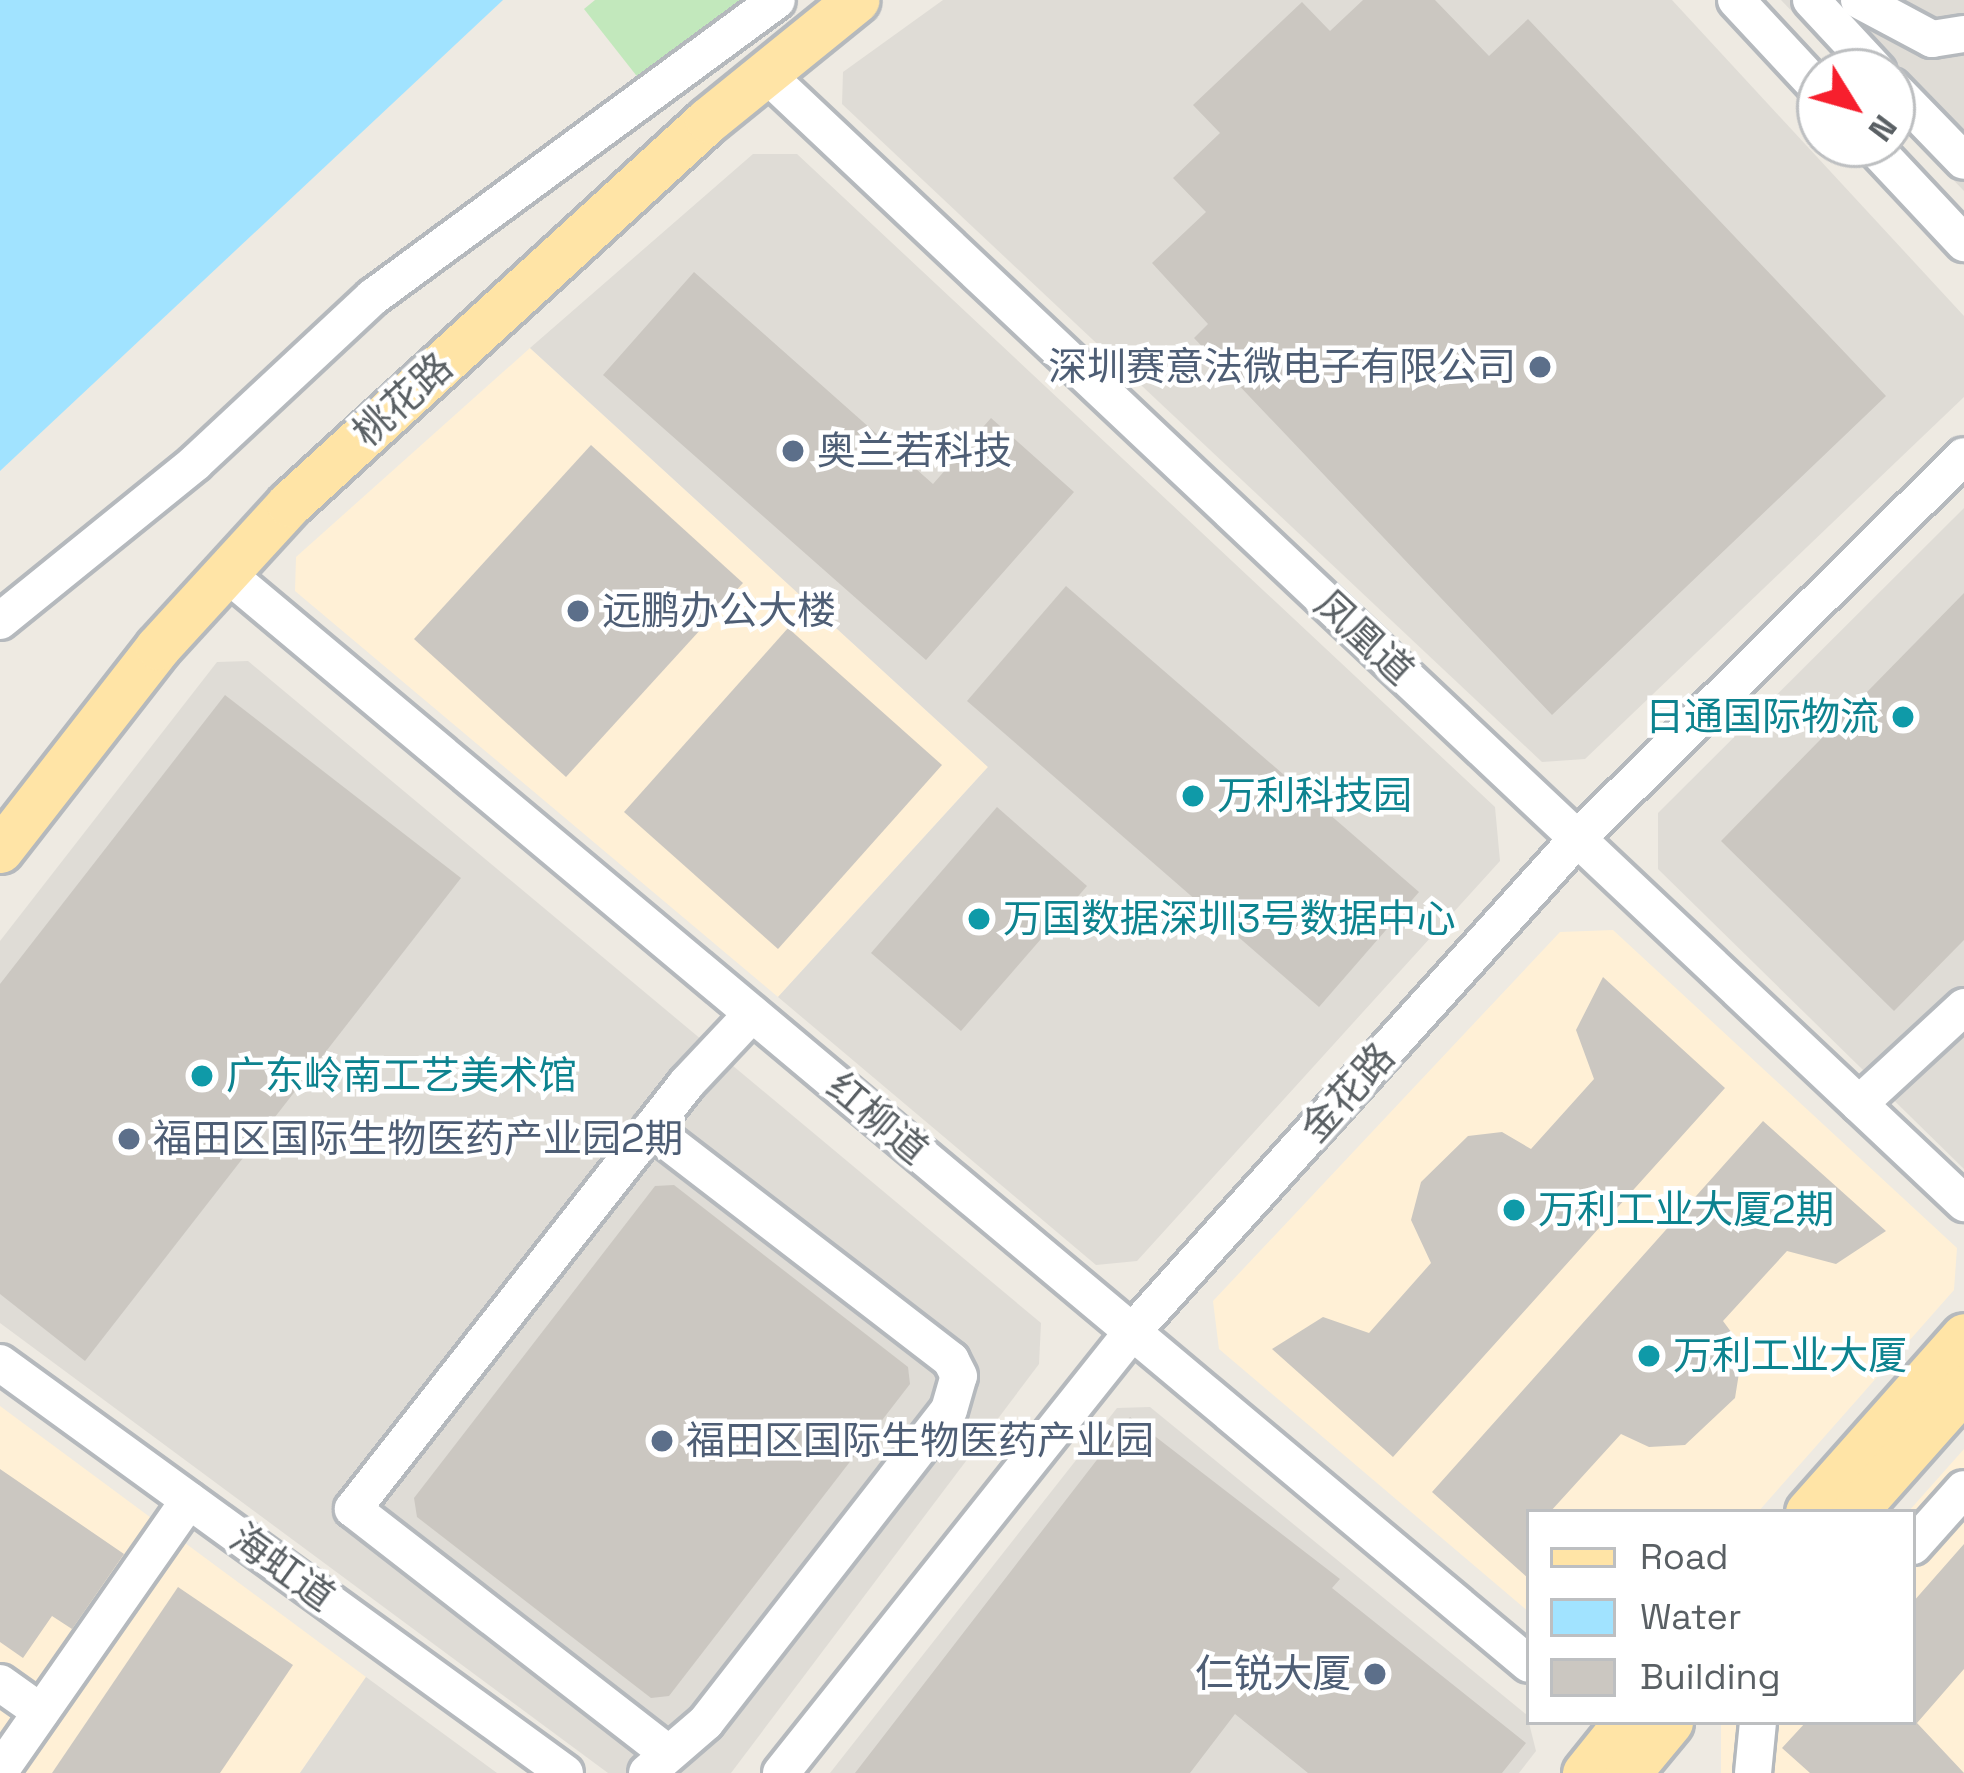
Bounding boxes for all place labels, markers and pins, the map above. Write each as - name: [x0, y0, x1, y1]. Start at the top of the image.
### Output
- place label: 深圳赛意法微电子有限公司: [1048, 344, 1516, 390]
- marker: 深圳赛意法微电子有限公司: [1527, 354, 1553, 380]
- place label: 奥兰若科技: [817, 428, 1012, 474]
- marker: 奥兰若科技: [780, 438, 806, 464]
- place label: 远鹏办公大楼: [602, 588, 836, 634]
- marker: 远鹏办公大楼: [565, 598, 591, 624]
- place label: 日通国际物流: [1645, 694, 1879, 740]
- marker: 日通国际物流: [1890, 704, 1916, 730]
- place label: 万利科技园: [1217, 773, 1412, 819]
- marker: 万利科技园: [1180, 783, 1206, 809]
- place label: 万国数据深圳3号数据中心: [1003, 896, 1456, 942]
- marker: 万国数据深圳3号数据中心: [966, 906, 992, 932]
- place label: 广东岭南工艺美术馆: [226, 1053, 577, 1099]
- marker: 广东岭南工艺美术馆: [189, 1063, 215, 1089]
- place label: 福田区国际生物医药产业园2期: [153, 1116, 684, 1162]
- marker: 福田区国际生物医药产业园2期: [116, 1126, 142, 1152]
- place label: 万利工业大厦2期: [1538, 1187, 1835, 1233]
- marker: 万利工业大厦2期: [1501, 1197, 1527, 1223]
- place label: 万利工业大厦: [1673, 1333, 1907, 1379]
- marker: 万利工业大厦: [1636, 1343, 1662, 1369]
- place label: 福田区国际生物医药产业园: [686, 1418, 1154, 1464]
- marker: 福田区国际生物医药产业园: [649, 1428, 675, 1454]
- place label: 仁锐大厦: [1195, 1651, 1351, 1697]
- marker: 仁锐大厦: [1362, 1661, 1388, 1687]

